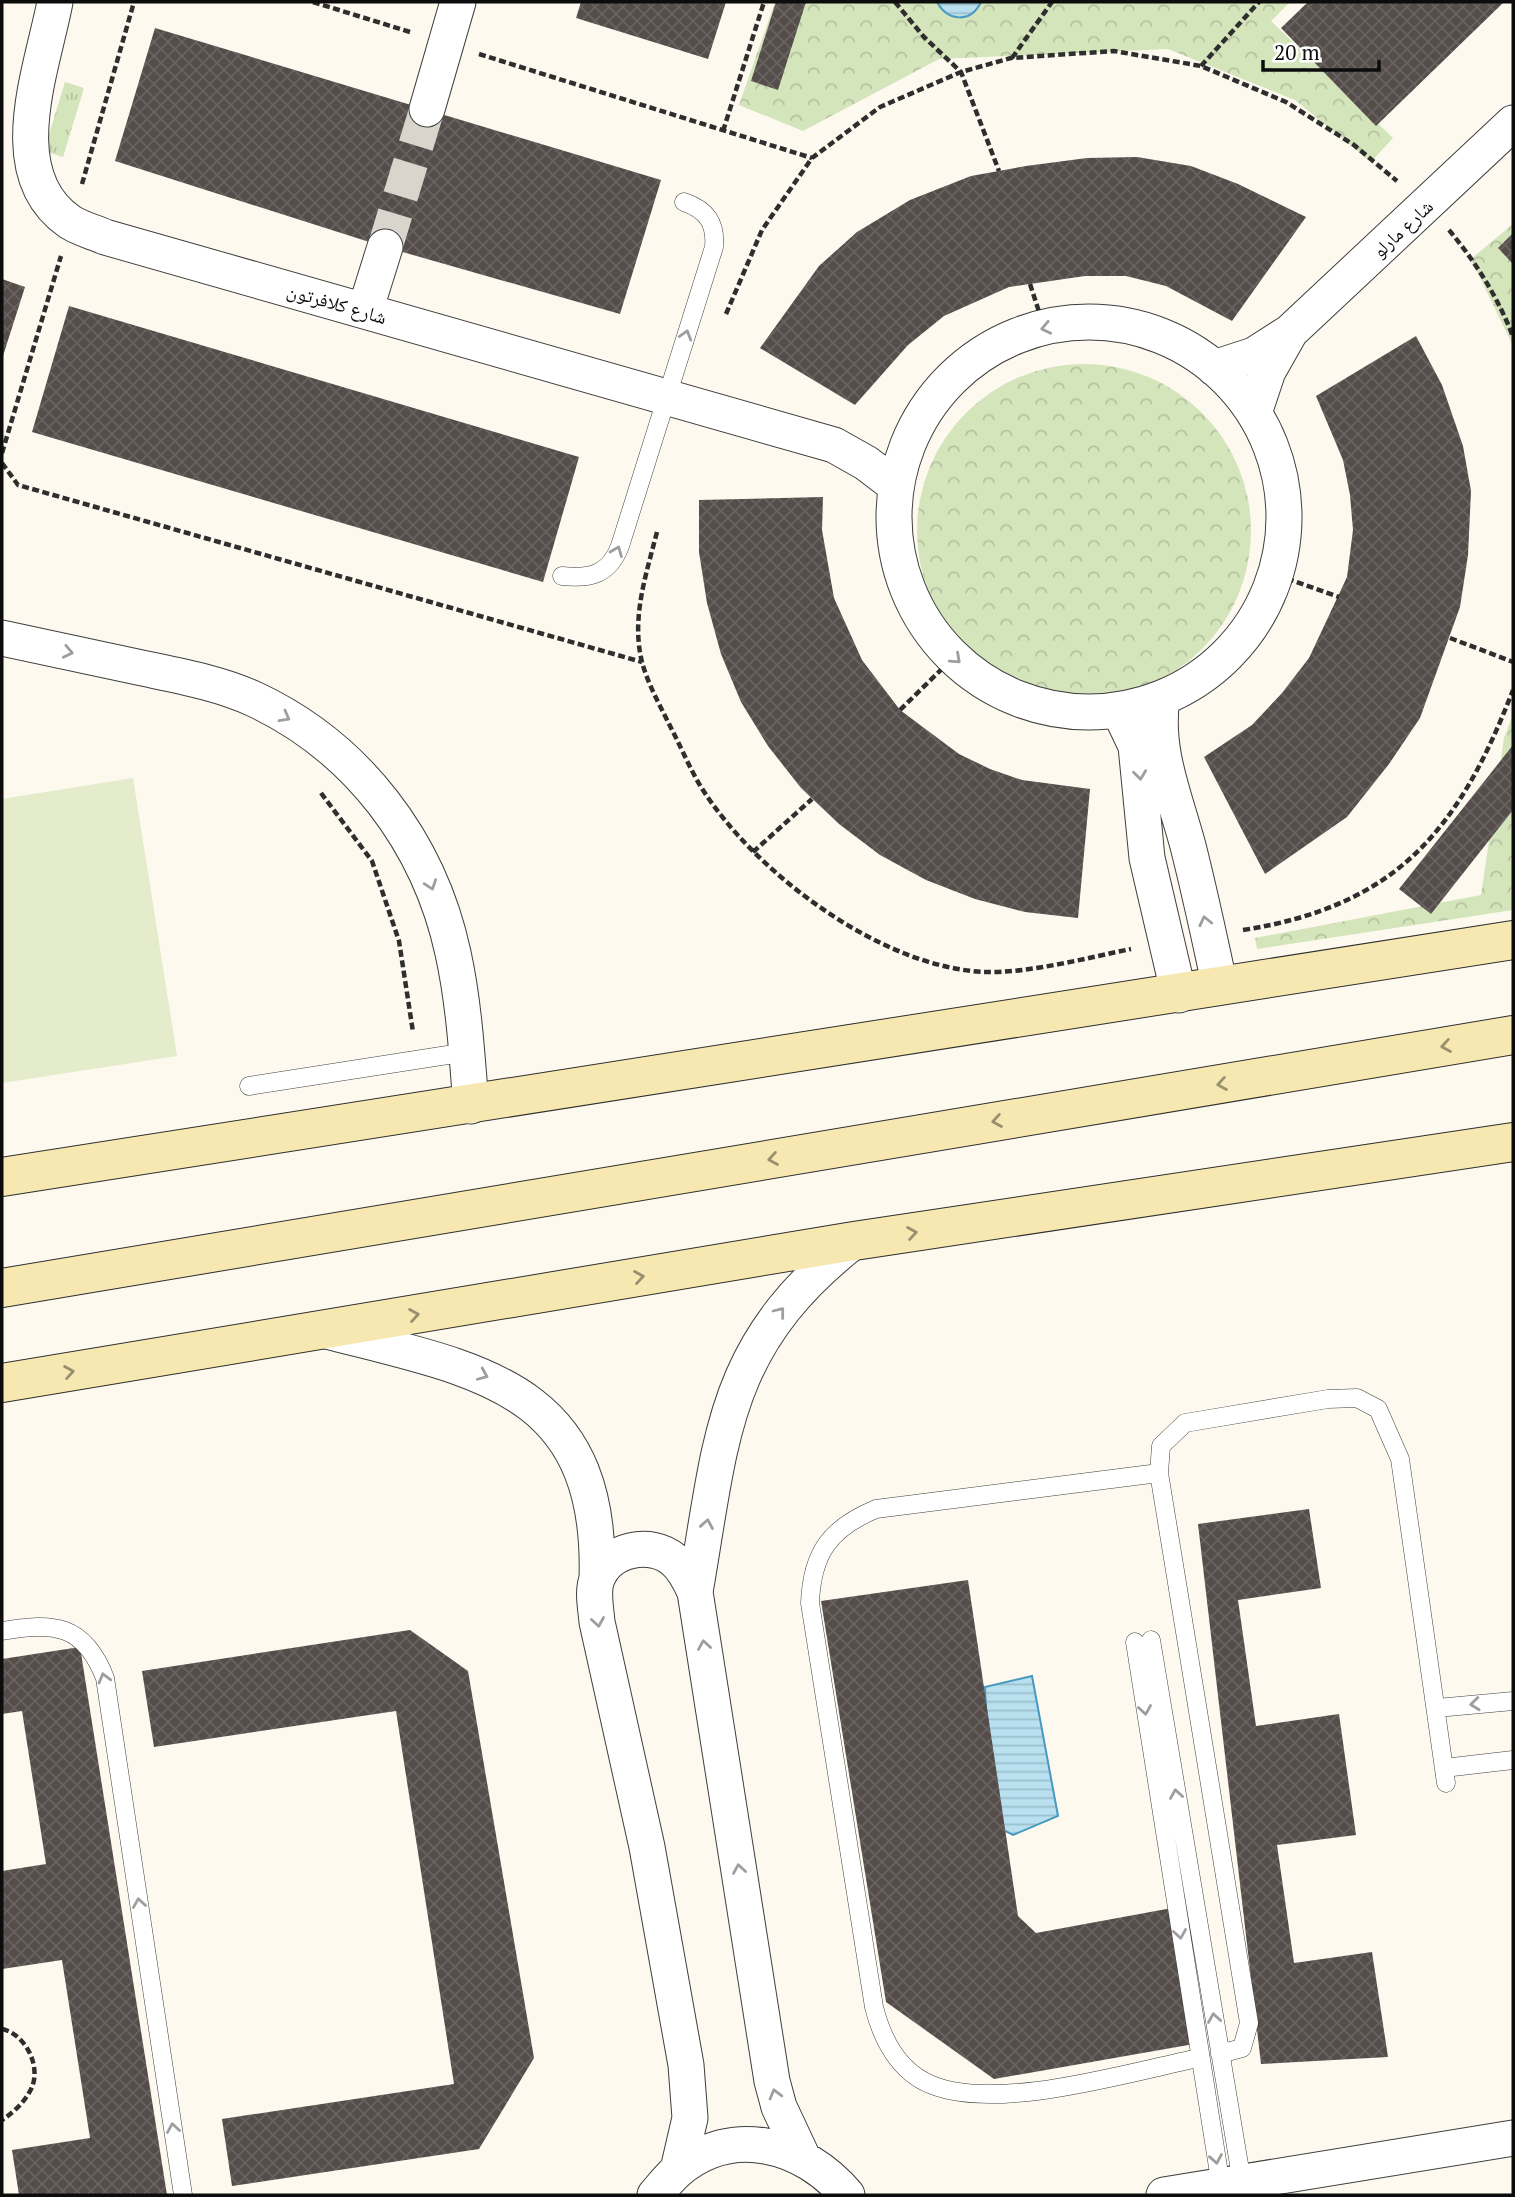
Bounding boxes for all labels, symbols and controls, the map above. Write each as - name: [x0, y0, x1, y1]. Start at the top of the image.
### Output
- scale bar: [1263, 28, 1378, 72]
- text: 20 m: [1274, 38, 1320, 66]
- street label: شارع مارلو: [1366, 193, 1438, 263]
- street label: شارع كلافرتون: [284, 277, 390, 329]
- one-way arrow: [1040, 319, 1052, 334]
- one-way arrow: [678, 329, 693, 341]
- one-way arrow: [609, 546, 623, 559]
- one-way arrow: [62, 644, 74, 658]
- one-way arrow: [948, 651, 961, 663]
- one-way arrow: [278, 709, 291, 722]
- one-way arrow: [1132, 769, 1147, 781]
- one-way arrow: [423, 878, 437, 890]
- one-way arrow: [1199, 915, 1213, 927]
- one-way arrow: [1440, 1038, 1452, 1053]
- one-way arrow: [1216, 1076, 1227, 1091]
- one-way arrow: [991, 1113, 1003, 1128]
- one-way arrow: [767, 1151, 779, 1166]
- one-way arrow: [906, 1225, 917, 1240]
- one-way arrow: [633, 1270, 645, 1285]
- one-way arrow: [408, 1308, 420, 1323]
- one-way arrow: [771, 1308, 784, 1320]
- one-way arrow: [63, 1365, 75, 1380]
- one-way arrow: [476, 1367, 488, 1381]
- one-way arrow: [699, 1518, 714, 1530]
- one-way arrow: [590, 1616, 605, 1628]
- one-way arrow: [697, 1639, 712, 1650]
- one-way arrow: [97, 1672, 112, 1684]
- one-way arrow: [1469, 1696, 1480, 1711]
- one-way arrow: [1137, 1704, 1152, 1715]
- one-way arrow: [1169, 1788, 1184, 1800]
- one-way arrow: [732, 1863, 747, 1875]
- one-way arrow: [132, 1897, 147, 1909]
- one-way arrow: [1172, 1928, 1187, 1940]
- one-way arrow: [1207, 2012, 1222, 2024]
- one-way arrow: [769, 2088, 783, 2100]
- one-way arrow: [166, 2122, 181, 2134]
- one-way arrow: [1208, 2153, 1223, 2165]

